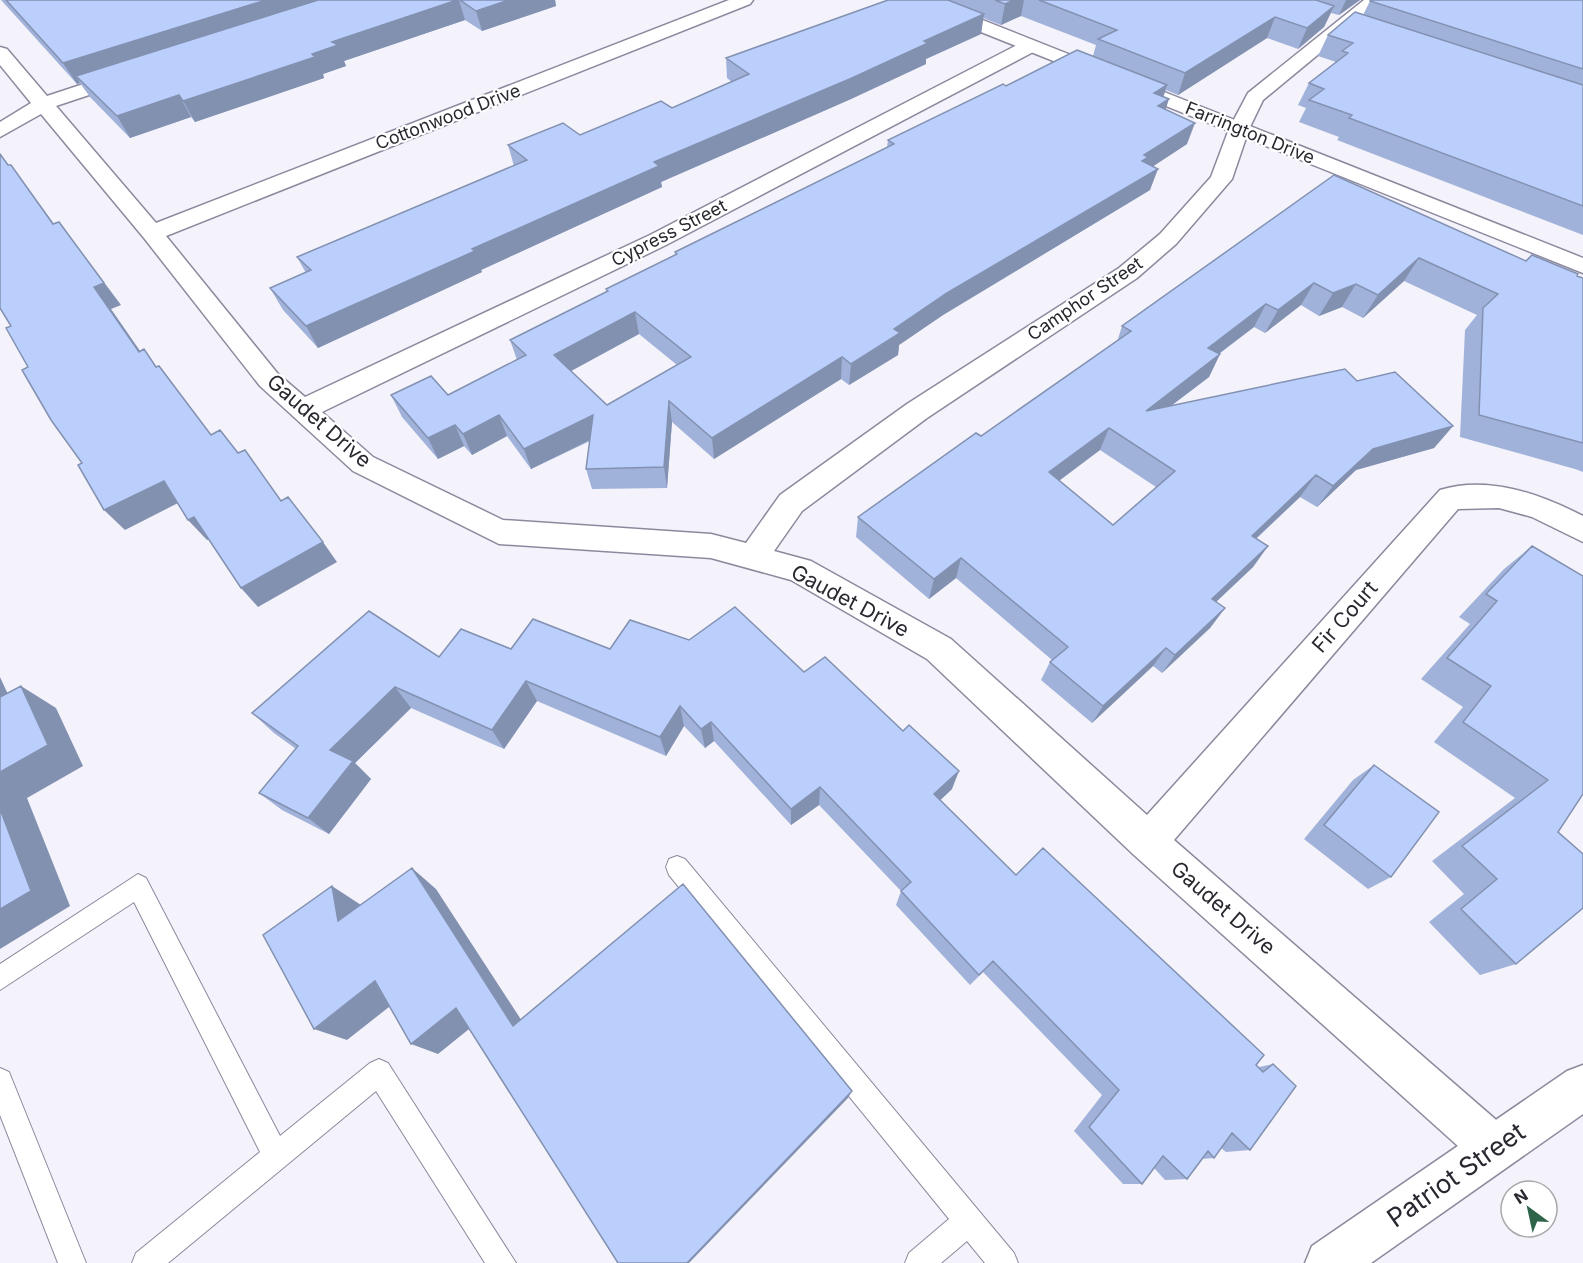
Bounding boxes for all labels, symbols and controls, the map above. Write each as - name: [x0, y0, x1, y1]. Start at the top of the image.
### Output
- street label: Cottonwood Drive: [373, 79, 523, 154]
- street label: Farrington Drive: [1183, 97, 1318, 168]
- street label: Cypress Street: [608, 195, 730, 271]
- street label: Camphor Street: [1023, 252, 1146, 345]
- street label: Gaudet Drive: [262, 369, 377, 473]
- street label: Gaudet Drive: [787, 559, 913, 642]
- street label: Fir Court: [1307, 576, 1383, 658]
- street label: Gaudet Drive: [1166, 856, 1281, 960]
- street label: Patriot Street: [1381, 1116, 1531, 1233]
- north arrow: [1499, 1179, 1559, 1239]
- text: N: [1510, 1185, 1531, 1208]

